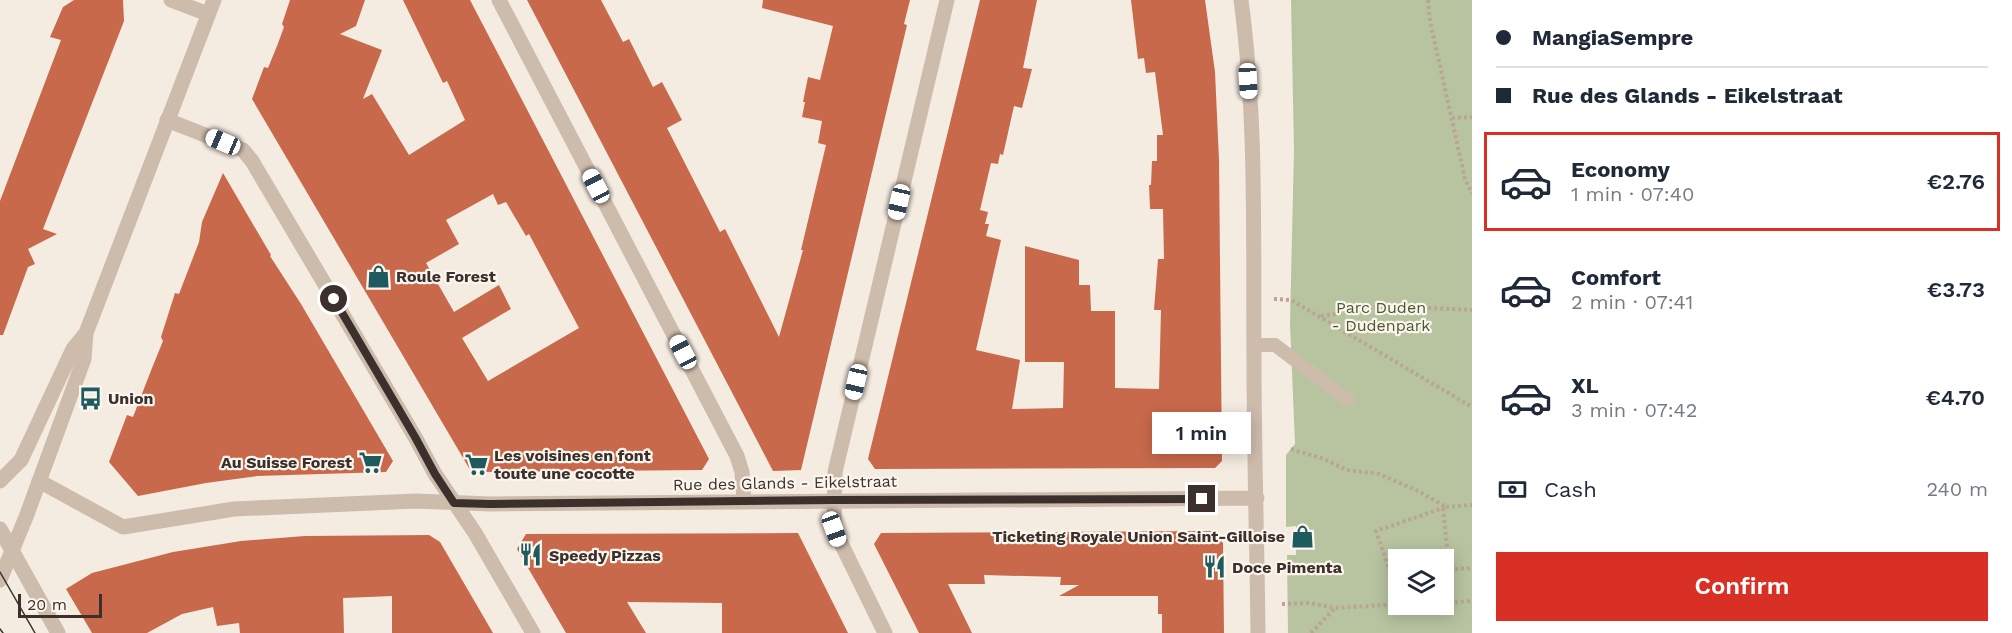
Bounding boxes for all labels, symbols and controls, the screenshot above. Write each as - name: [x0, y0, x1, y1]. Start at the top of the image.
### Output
- text: MangiaSempre: [1532, 25, 1693, 50]
- car: [1238, 63, 1258, 99]
- text: Rue des Glands - Eikelstraat: [1532, 83, 1843, 108]
- car: [203, 127, 243, 157]
- icon: car: [1499, 155, 1553, 209]
- text: Economy: [1571, 157, 1670, 182]
- car: [580, 166, 612, 206]
- text: €2.76: [1927, 169, 1985, 194]
- car: [886, 182, 912, 222]
- text: 1 min · 07:40: [1571, 182, 1694, 206]
- shop icon: Roule Forest: [365, 263, 391, 289]
- icon: car: [1499, 263, 1553, 317]
- text: Comfort: [1571, 265, 1661, 290]
- place label: Roule Forest: [396, 267, 496, 286]
- text: €3.73: [1927, 277, 1985, 302]
- route start: [320, 285, 347, 312]
- text: 2 min · 07:41: [1571, 290, 1693, 314]
- park label: Parc Duden - Dudenpark: [1332, 298, 1430, 335]
- car: [667, 332, 699, 372]
- car: [843, 362, 869, 402]
- icon: car: [1499, 371, 1553, 425]
- text: XL: [1571, 373, 1599, 398]
- bus stop icon: Union: [77, 385, 103, 411]
- text: €4.70: [1925, 385, 1985, 410]
- place label: Union: [108, 389, 153, 408]
- text: 3 min · 07:42: [1571, 398, 1697, 422]
- callout: 1 min: [1152, 412, 1252, 454]
- text: 1 min: [1176, 421, 1227, 445]
- place label: Les voisines en font toute une cocotte: [494, 446, 651, 483]
- supermarket icon: Au Suisse Forest: [357, 449, 383, 475]
- supermarket icon: Les voisines en font toute une cocotte: [463, 451, 489, 477]
- place label: Au Suisse Forest: [221, 453, 352, 472]
- street label: Rue des Glands - Eikelstraat: [673, 472, 898, 494]
- icon: cash: [1496, 473, 1529, 506]
- text: Cash: [1544, 477, 1597, 502]
- text: 240 m: [1926, 477, 1988, 501]
- route end: [1188, 485, 1215, 512]
- car: [819, 509, 849, 549]
- shop icon: Ticketing Royale Union Saint-Gilloise: [1290, 523, 1316, 549]
- place label: Ticketing Royale Union Saint-Gilloise: [992, 527, 1285, 546]
- restaurant icon: Speedy Pizzas: [518, 542, 544, 568]
- place label: Speedy Pizzas: [549, 546, 661, 565]
- map controls: [1388, 549, 1454, 615]
- button: layers: [1388, 549, 1454, 615]
- button: Confirm: [1496, 552, 1988, 621]
- restaurant icon: Doce Pimenta: [1201, 554, 1227, 580]
- place label: Doce Pimenta: [1232, 558, 1343, 577]
- scale bar: [18, 591, 102, 618]
- text: 20 m: [27, 595, 67, 614]

